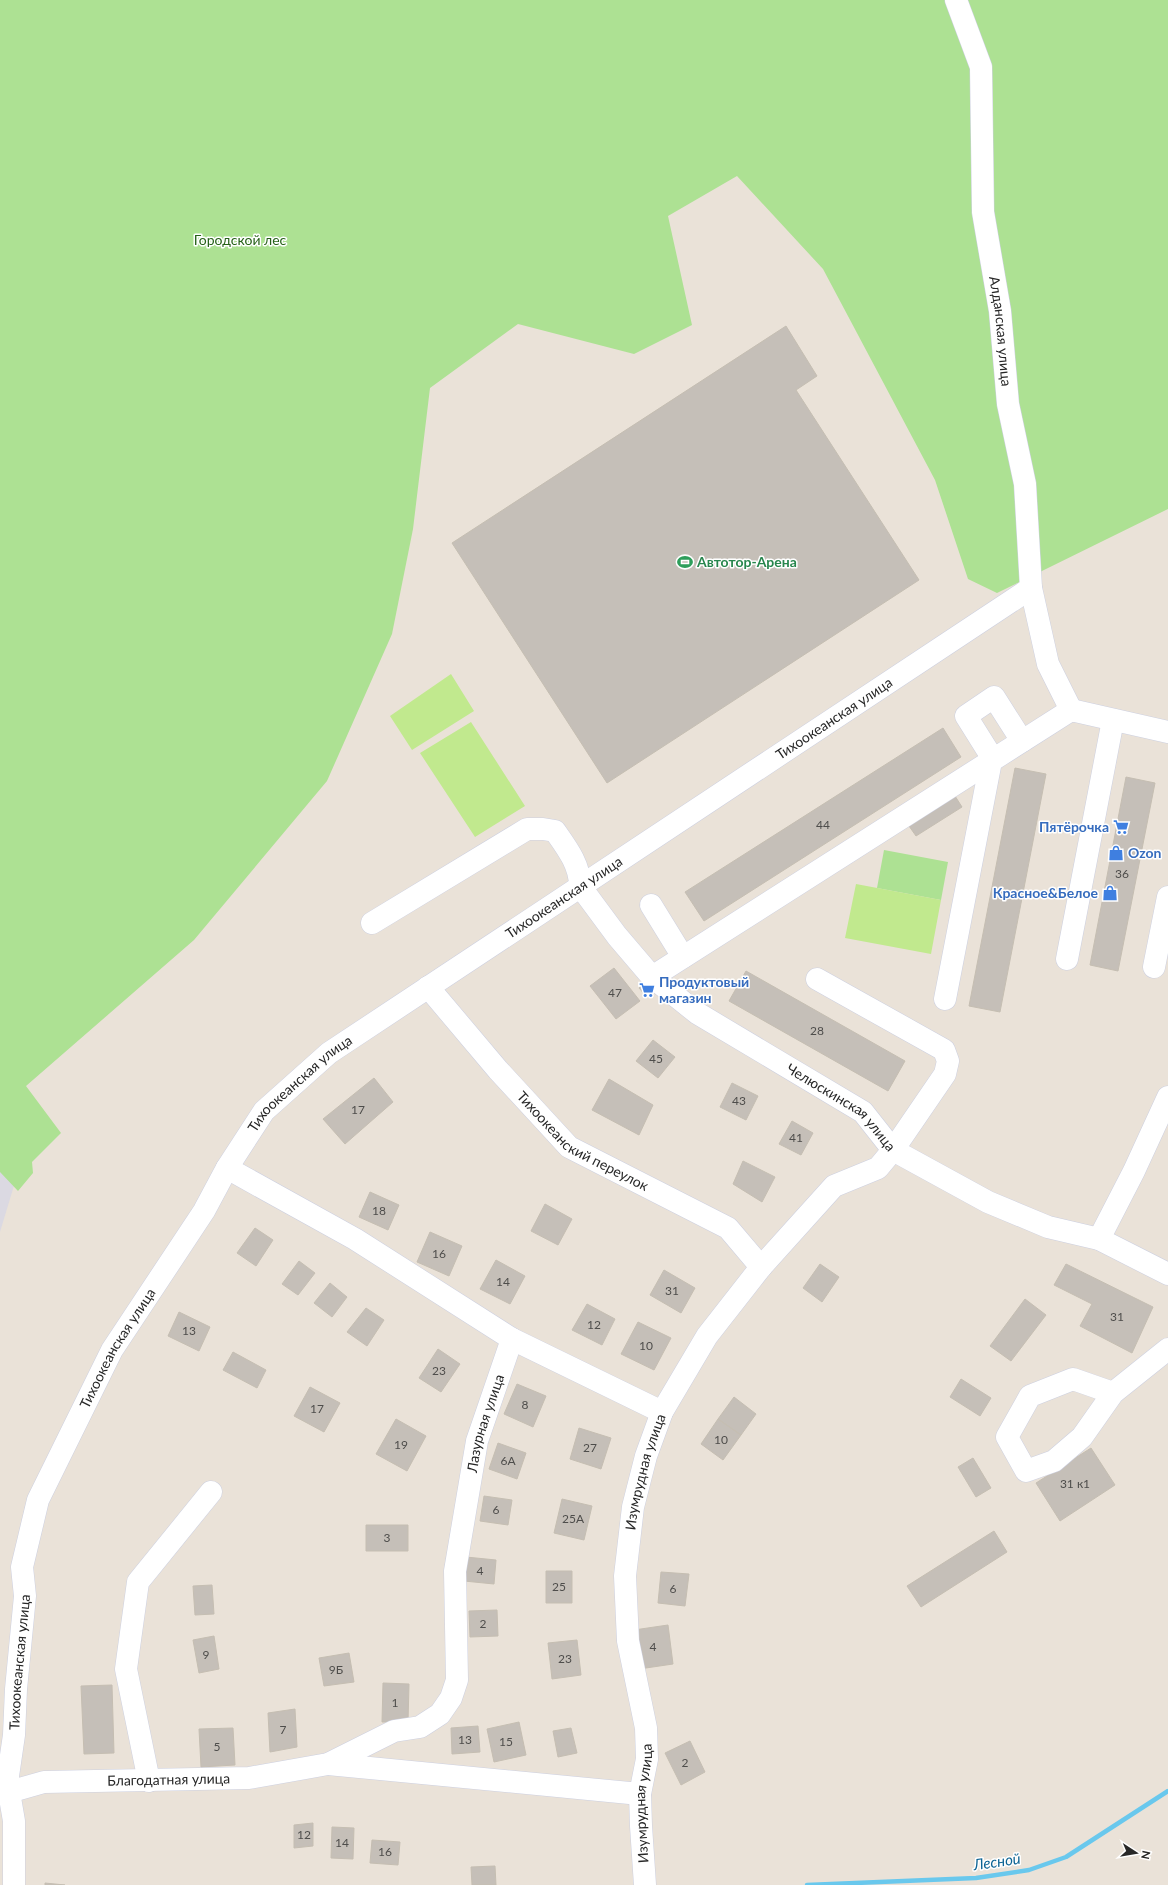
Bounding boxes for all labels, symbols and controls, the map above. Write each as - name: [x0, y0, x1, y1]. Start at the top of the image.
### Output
- park label: Городской лес: [194, 231, 287, 248]
- street label: Алданская улица: [986, 275, 1015, 387]
- sports icon: Автотор-Арена: [676, 553, 694, 571]
- place label: Автотор-Арена: [696, 553, 797, 570]
- street label: Тихоокеанская улица: [772, 673, 895, 763]
- house number: 44: [816, 817, 830, 832]
- place label: Пятёрочка: [1039, 818, 1109, 835]
- supermarket icon: Пятёрочка: [1112, 818, 1130, 836]
- shop icon: Ozon: [1107, 844, 1125, 862]
- place label: Ozon: [1128, 844, 1162, 861]
- street label: Тихоокеанская улица: [502, 852, 625, 942]
- house number: 36: [1115, 866, 1129, 881]
- place label: Красное&Белое: [993, 884, 1099, 901]
- shop icon: Красное&Белое: [1101, 884, 1119, 902]
- place label: Продуктовый магазин: [659, 973, 749, 1006]
- supermarket icon: Продуктовый магазин: [638, 981, 656, 999]
- house number: 47: [608, 985, 622, 1000]
- house number: 28: [810, 1023, 824, 1038]
- street label: Тихоокеанская улица: [244, 1031, 355, 1135]
- house number: 45: [649, 1051, 663, 1066]
- street label: Челюскинская улица: [784, 1059, 900, 1154]
- street label: Тихоокеанский переулок: [514, 1088, 652, 1194]
- house number: 43: [732, 1093, 746, 1108]
- house number: 17: [351, 1102, 365, 1117]
- house number: 41: [789, 1130, 803, 1145]
- house number: 18: [372, 1203, 386, 1218]
- house number: 16: [432, 1246, 446, 1261]
- house number: 14: [496, 1274, 510, 1289]
- house number: 31: [665, 1283, 679, 1298]
- street label: Тихоокеанская улица: [76, 1285, 159, 1411]
- house number: 31: [1110, 1309, 1124, 1324]
- house number: 12: [587, 1317, 601, 1332]
- house number: 13: [182, 1323, 196, 1338]
- house number: 10: [639, 1338, 653, 1353]
- house number: 23: [432, 1363, 446, 1378]
- street label: Лазурная улица: [463, 1372, 507, 1475]
- house number: 8: [522, 1397, 529, 1412]
- house number: 17: [310, 1401, 324, 1416]
- street label: Изумрудная улица: [621, 1411, 669, 1531]
- house number: 10: [714, 1432, 728, 1447]
- house number: 19: [394, 1437, 408, 1452]
- house number: 27: [583, 1440, 597, 1455]
- house number: 6А: [500, 1453, 516, 1468]
- house number: 31 к1: [1060, 1476, 1090, 1491]
- house number: 6: [493, 1502, 500, 1517]
- house number: 25А: [562, 1511, 585, 1526]
- house number: 3: [384, 1530, 391, 1545]
- house number: 4: [477, 1563, 484, 1578]
- house number: 25: [552, 1579, 566, 1594]
- house number: 6: [670, 1581, 677, 1596]
- street label: Тихоокеанская улица: [5, 1593, 33, 1730]
- house number: 2: [480, 1616, 487, 1631]
- house number: 4: [650, 1639, 657, 1654]
- house number: 9: [203, 1647, 210, 1662]
- house number: 23: [558, 1651, 572, 1666]
- house number: 9Б: [329, 1662, 343, 1677]
- house number: 1: [392, 1695, 399, 1710]
- house number: 7: [280, 1722, 287, 1737]
- house number: 13: [458, 1732, 472, 1747]
- house number: 15: [499, 1734, 513, 1749]
- house number: 5: [214, 1739, 221, 1754]
- street label: Изумрудная улица: [631, 1743, 655, 1864]
- house number: 2: [682, 1755, 689, 1770]
- street label: Благодатная улица: [107, 1769, 230, 1789]
- house number: 12: [297, 1827, 311, 1842]
- north arrow: [1116, 1833, 1156, 1873]
- house number: 14: [335, 1835, 349, 1850]
- house number: 16: [378, 1844, 392, 1859]
- water label: Лесной: [971, 1849, 1022, 1873]
- text: N: [1139, 1850, 1154, 1861]

